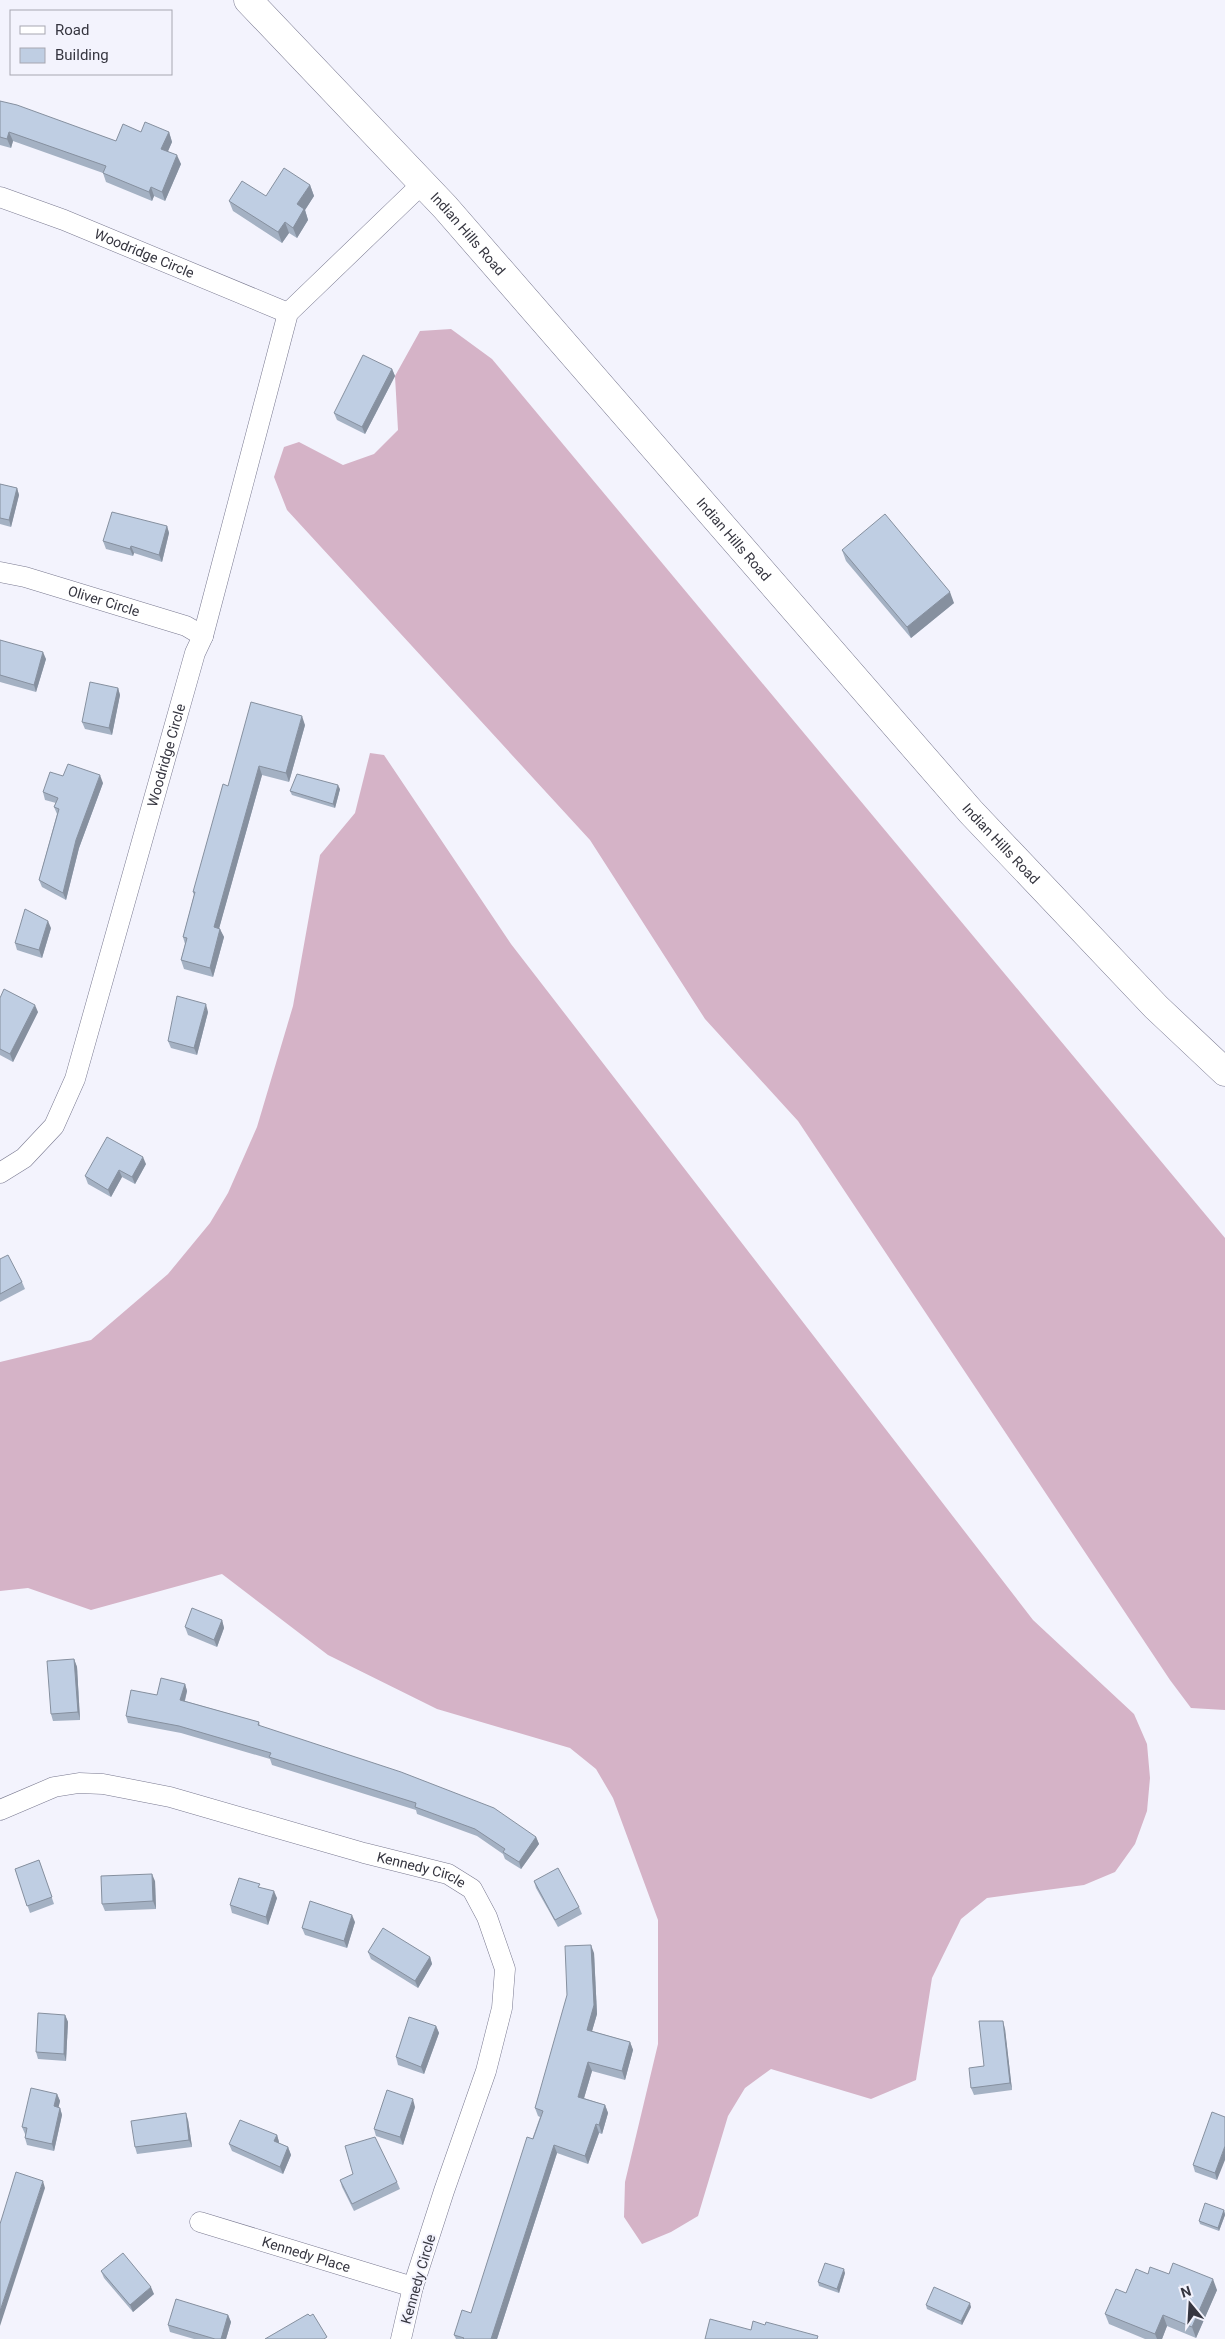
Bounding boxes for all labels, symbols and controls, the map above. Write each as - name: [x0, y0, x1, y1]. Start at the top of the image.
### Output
- legend: [10, 10, 172, 75]
- text: Road: [55, 21, 89, 39]
- text: Building: [55, 46, 109, 64]
- street label: Indian Hills Road: [427, 189, 509, 278]
- street label: Woodridge Circle: [92, 226, 196, 281]
- street label: Indian Hills Road: [693, 494, 774, 584]
- street label: Oliver Circle: [66, 583, 142, 619]
- street label: Woodridge Circle: [144, 702, 188, 809]
- street label: Indian Hills Road: [959, 800, 1043, 887]
- street label: Kennedy Circle: [375, 1849, 469, 1891]
- street label: Kennedy Circle: [398, 2232, 438, 2326]
- street label: Kennedy Place: [260, 2233, 352, 2275]
- north arrow: [1165, 2279, 1215, 2329]
- text: N: [1179, 2282, 1193, 2301]

